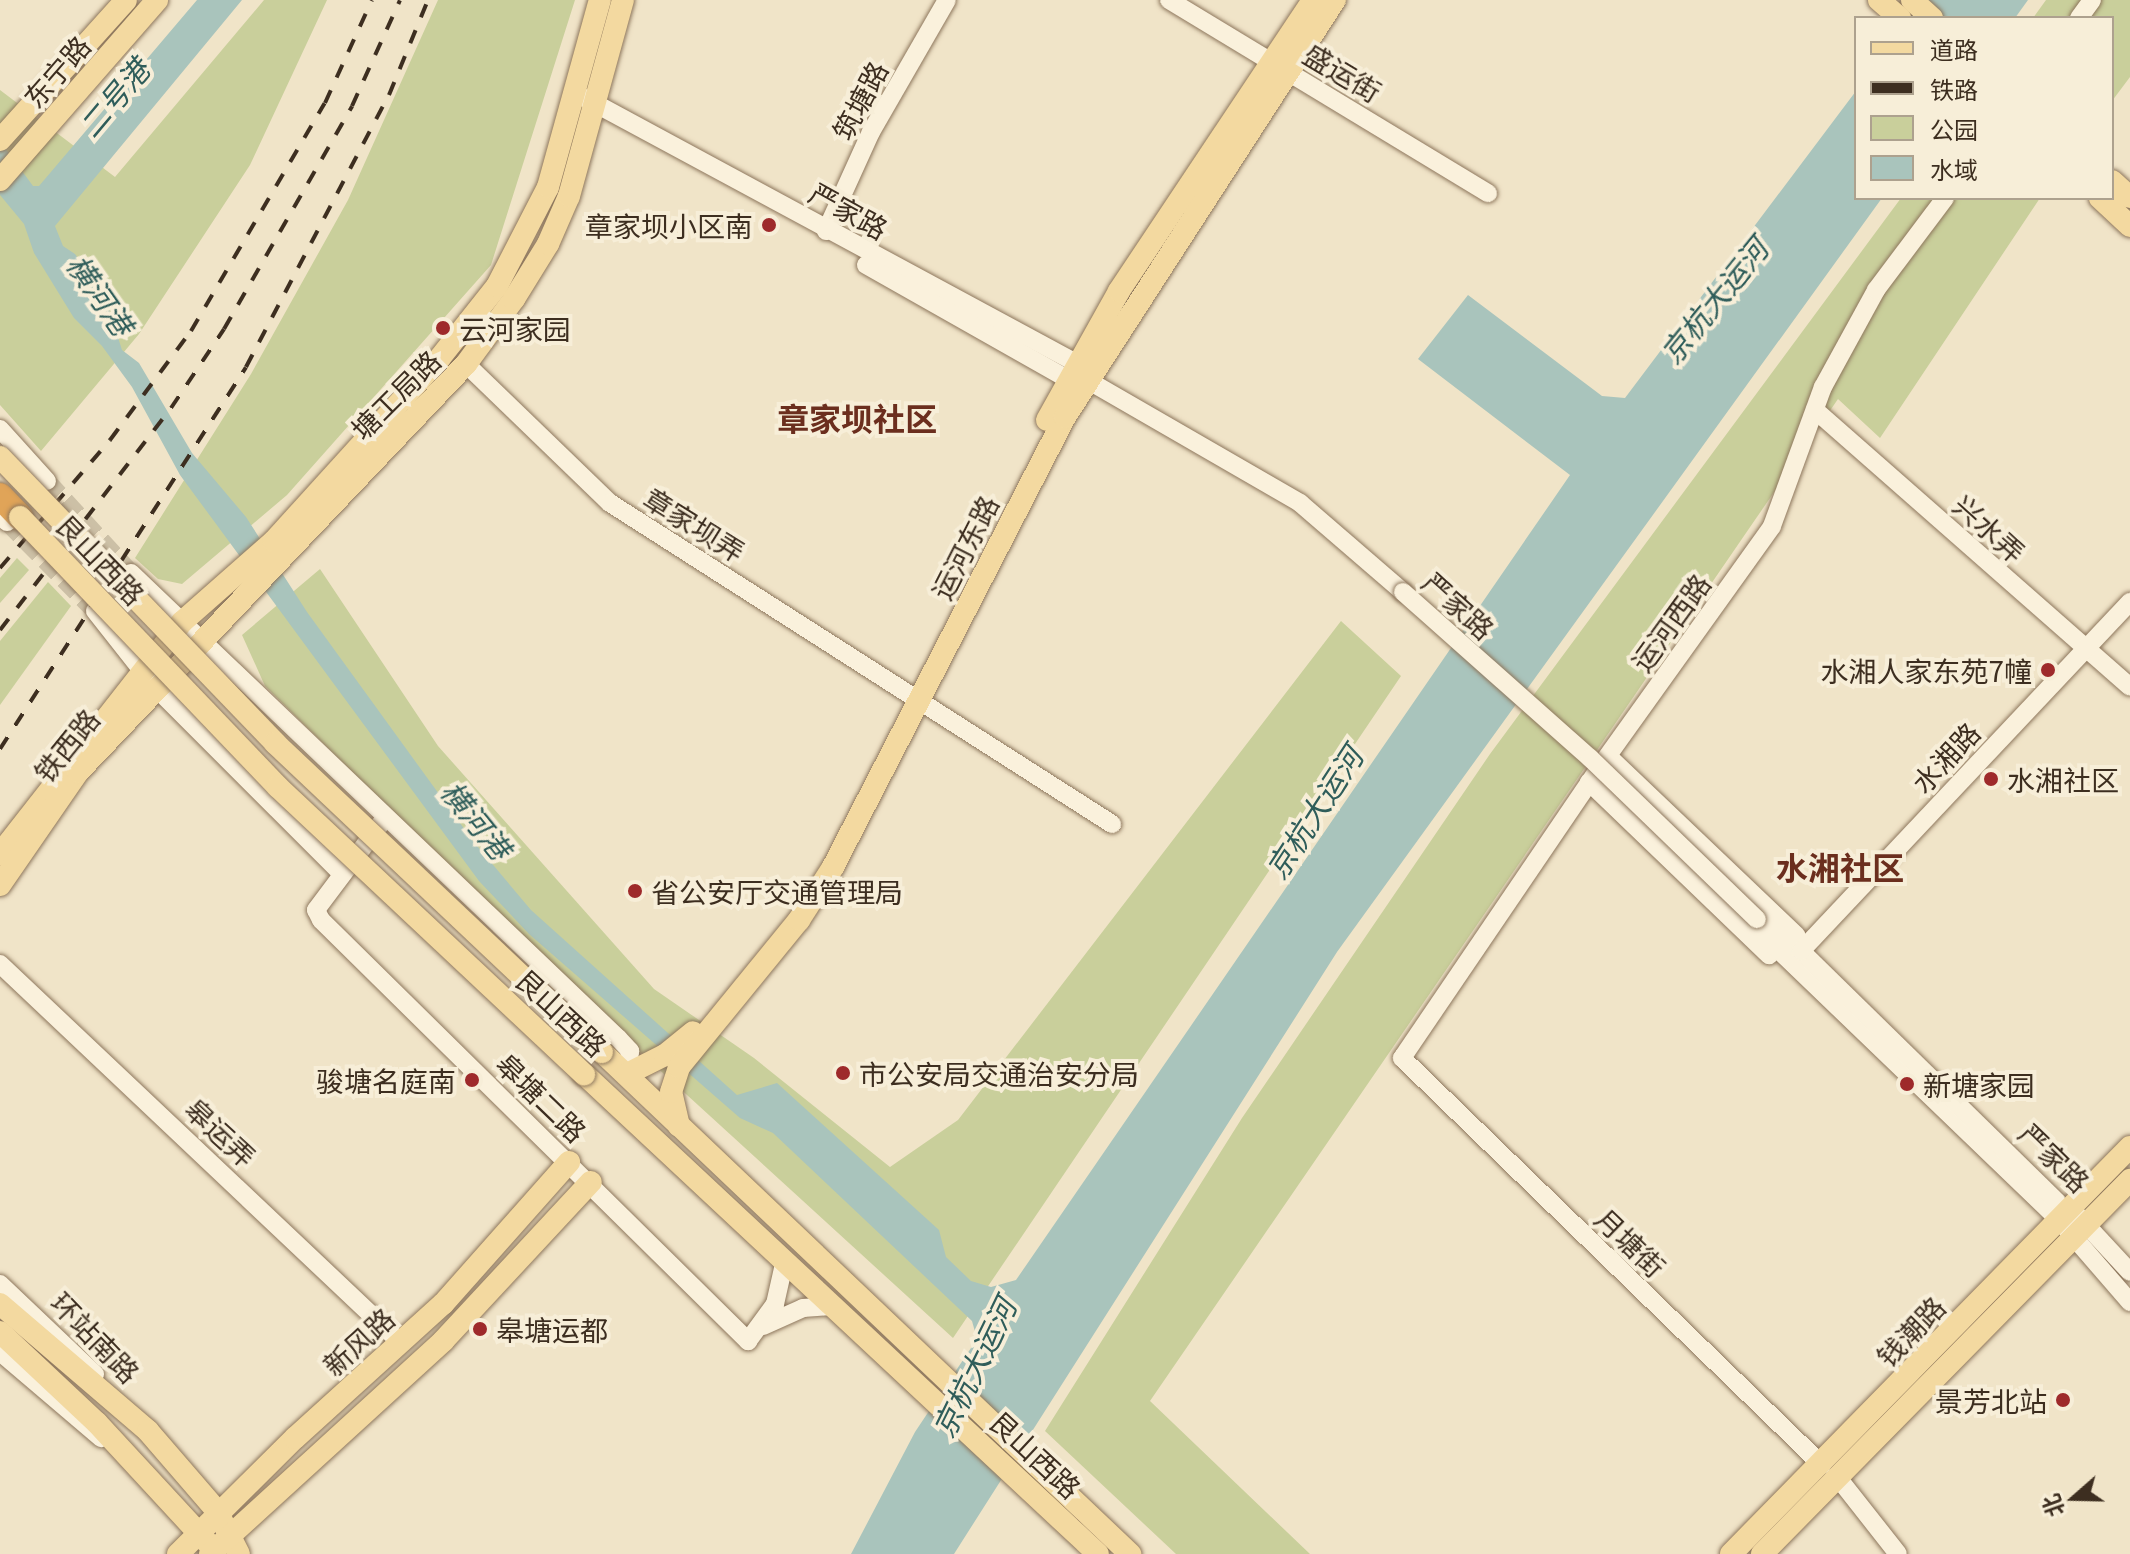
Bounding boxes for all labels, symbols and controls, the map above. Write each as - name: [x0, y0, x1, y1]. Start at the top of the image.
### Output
- legend: [1854, 16, 2114, 200]
- street label: 东宁路: [16, 28, 96, 114]
- text: 道路: [1930, 31, 1978, 66]
- street label: 盛运街: [1298, 36, 1388, 108]
- water label: 二号港: [70, 51, 156, 143]
- street label: 筑塘路: [824, 55, 894, 145]
- text: 铁路: [1930, 71, 1978, 106]
- text: 公园: [1930, 111, 1978, 146]
- text: 水域: [1930, 151, 1978, 186]
- street label: 严家路: [804, 175, 894, 245]
- place label: 章家坝小区南: [585, 208, 753, 242]
- marker: 章家坝小区南: [760, 216, 778, 234]
- water label: 京杭大运河: [1652, 230, 1774, 370]
- water label: 横河港: [60, 247, 142, 341]
- place label: 云河家园: [459, 311, 571, 345]
- marker: 云河家园: [434, 319, 452, 337]
- street label: 塘工局路: [344, 343, 446, 445]
- district label: 章家坝社区: [777, 398, 937, 436]
- street label: 章家坝弄: [639, 480, 751, 568]
- street label: 兴水弄: [1948, 487, 2032, 569]
- street label: 运河东路: [924, 489, 1004, 605]
- street label: 艮山西路: [50, 507, 152, 611]
- street label: 严家路: [1417, 564, 1501, 646]
- street label: 运河西路: [1623, 567, 1717, 677]
- place label: 水湘人家东苑7幢: [1820, 653, 2032, 687]
- marker: 水湘人家东苑7幢: [2039, 661, 2057, 679]
- street label: 铁西路: [27, 702, 105, 788]
- street label: 水湘路: [1904, 715, 1986, 799]
- water label: 京杭大运河: [1257, 739, 1369, 885]
- place label: 水湘社区: [2007, 762, 2119, 796]
- marker: 水湘社区: [1982, 770, 2000, 788]
- water label: 横河港: [435, 773, 519, 865]
- district label: 水湘社区: [1776, 847, 1904, 885]
- place label: 省公安厅交通管理局: [651, 874, 903, 908]
- marker: 省公安厅交通管理局: [626, 882, 644, 900]
- street label: 艮山西路: [510, 962, 614, 1062]
- street label: 皋塘二路: [490, 1046, 594, 1148]
- place label: 市公安局交通治安分局: [859, 1056, 1139, 1090]
- place label: 骏塘名庭南: [316, 1063, 456, 1097]
- marker: 市公安局交通治安分局: [834, 1064, 852, 1082]
- place label: 新塘家园: [1923, 1067, 2035, 1101]
- marker: 骏塘名庭南: [463, 1071, 481, 1089]
- marker: 新塘家园: [1898, 1075, 1916, 1093]
- street label: 皋运弄: [179, 1091, 263, 1173]
- street label: 严家路: [2013, 1116, 2097, 1198]
- street label: 月塘街: [1589, 1201, 1673, 1283]
- street label: 环站南路: [45, 1285, 147, 1389]
- street label: 钱潮路: [1869, 1289, 1951, 1373]
- water label: 京杭大运河: [924, 1292, 1022, 1442]
- street label: 新风路: [316, 1300, 400, 1382]
- place label: 皋塘运都: [496, 1312, 608, 1346]
- marker: 皋塘运都: [471, 1320, 489, 1338]
- place label: 景芳北站: [1935, 1383, 2047, 1417]
- marker: 景芳北站: [2054, 1391, 2072, 1409]
- street label: 艮山西路: [984, 1404, 1088, 1504]
- north arrow: [2034, 1458, 2114, 1538]
- text: 北: [2033, 1490, 2070, 1522]

